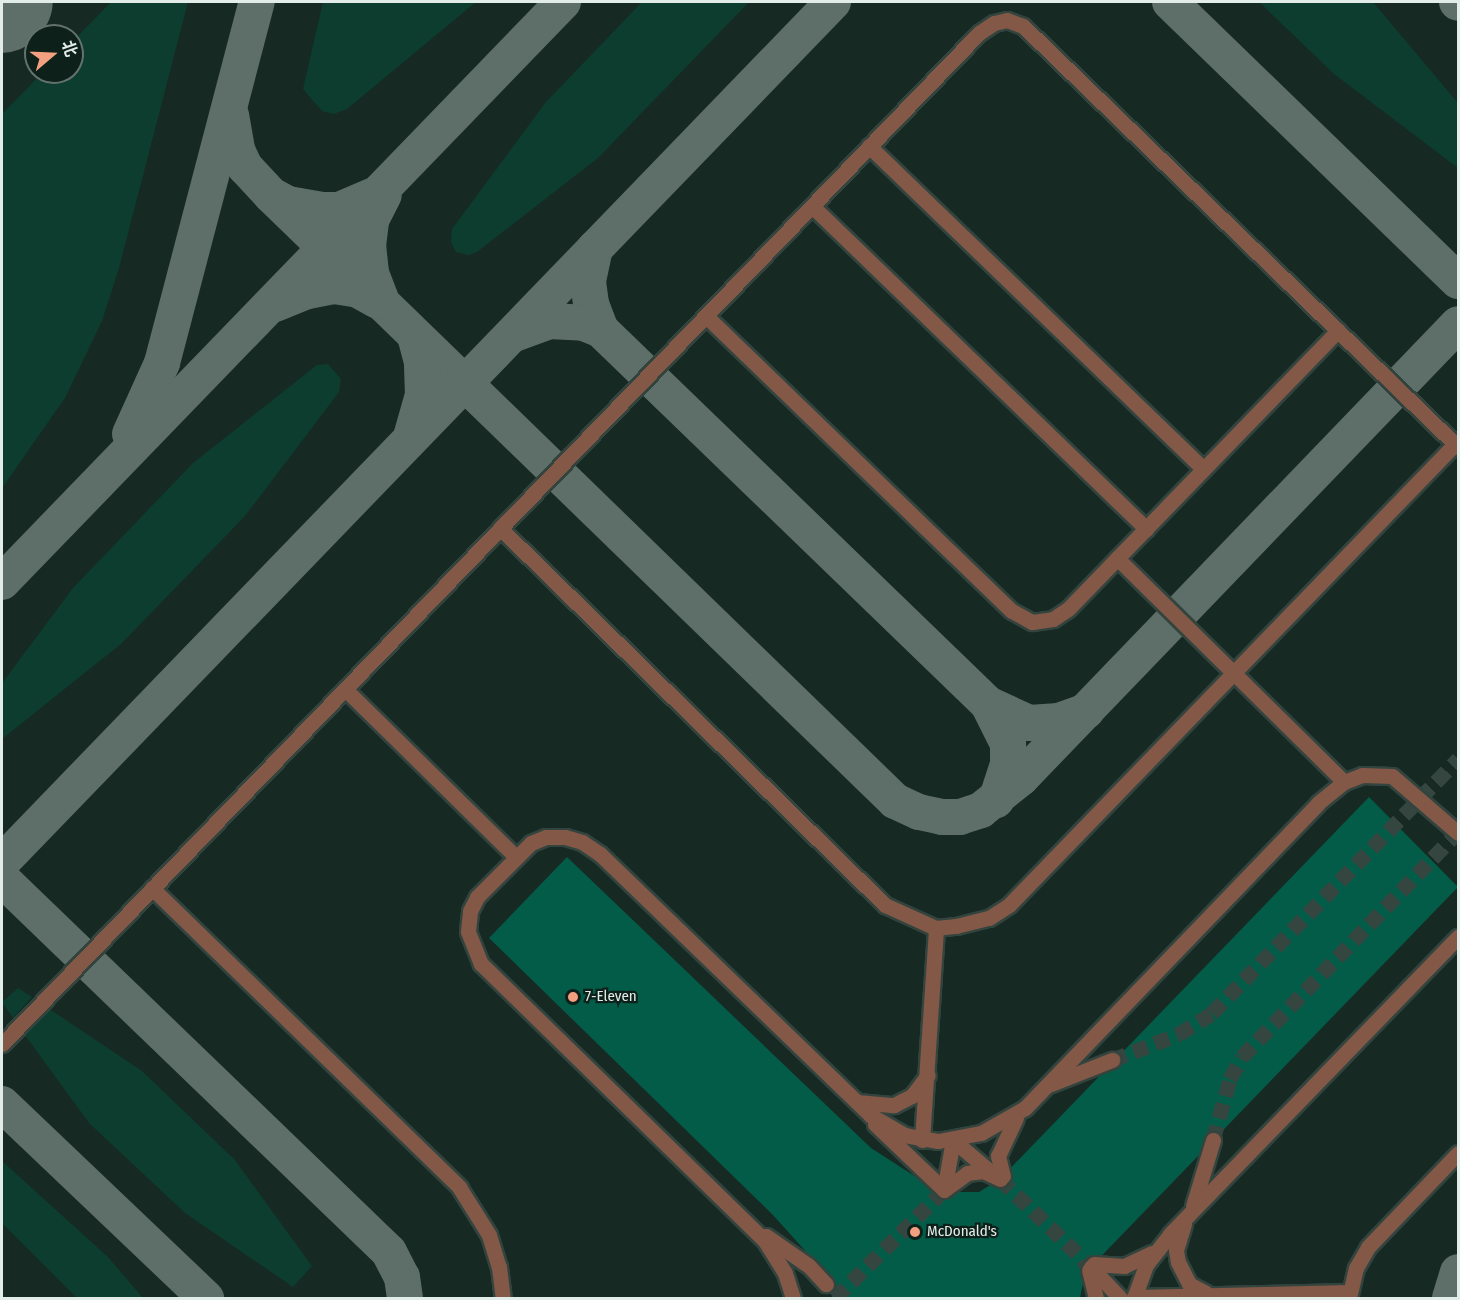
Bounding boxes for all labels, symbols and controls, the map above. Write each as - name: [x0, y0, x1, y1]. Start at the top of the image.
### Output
- north arrow: [24, 24, 84, 84]
- text: 北: [58, 38, 81, 59]
- place label: 7-Eleven: [585, 988, 637, 1006]
- marker: 7-Eleven: [566, 990, 580, 1004]
- place label: McDonald's: [927, 1223, 997, 1241]
- marker: McDonald's: [908, 1225, 922, 1239]

